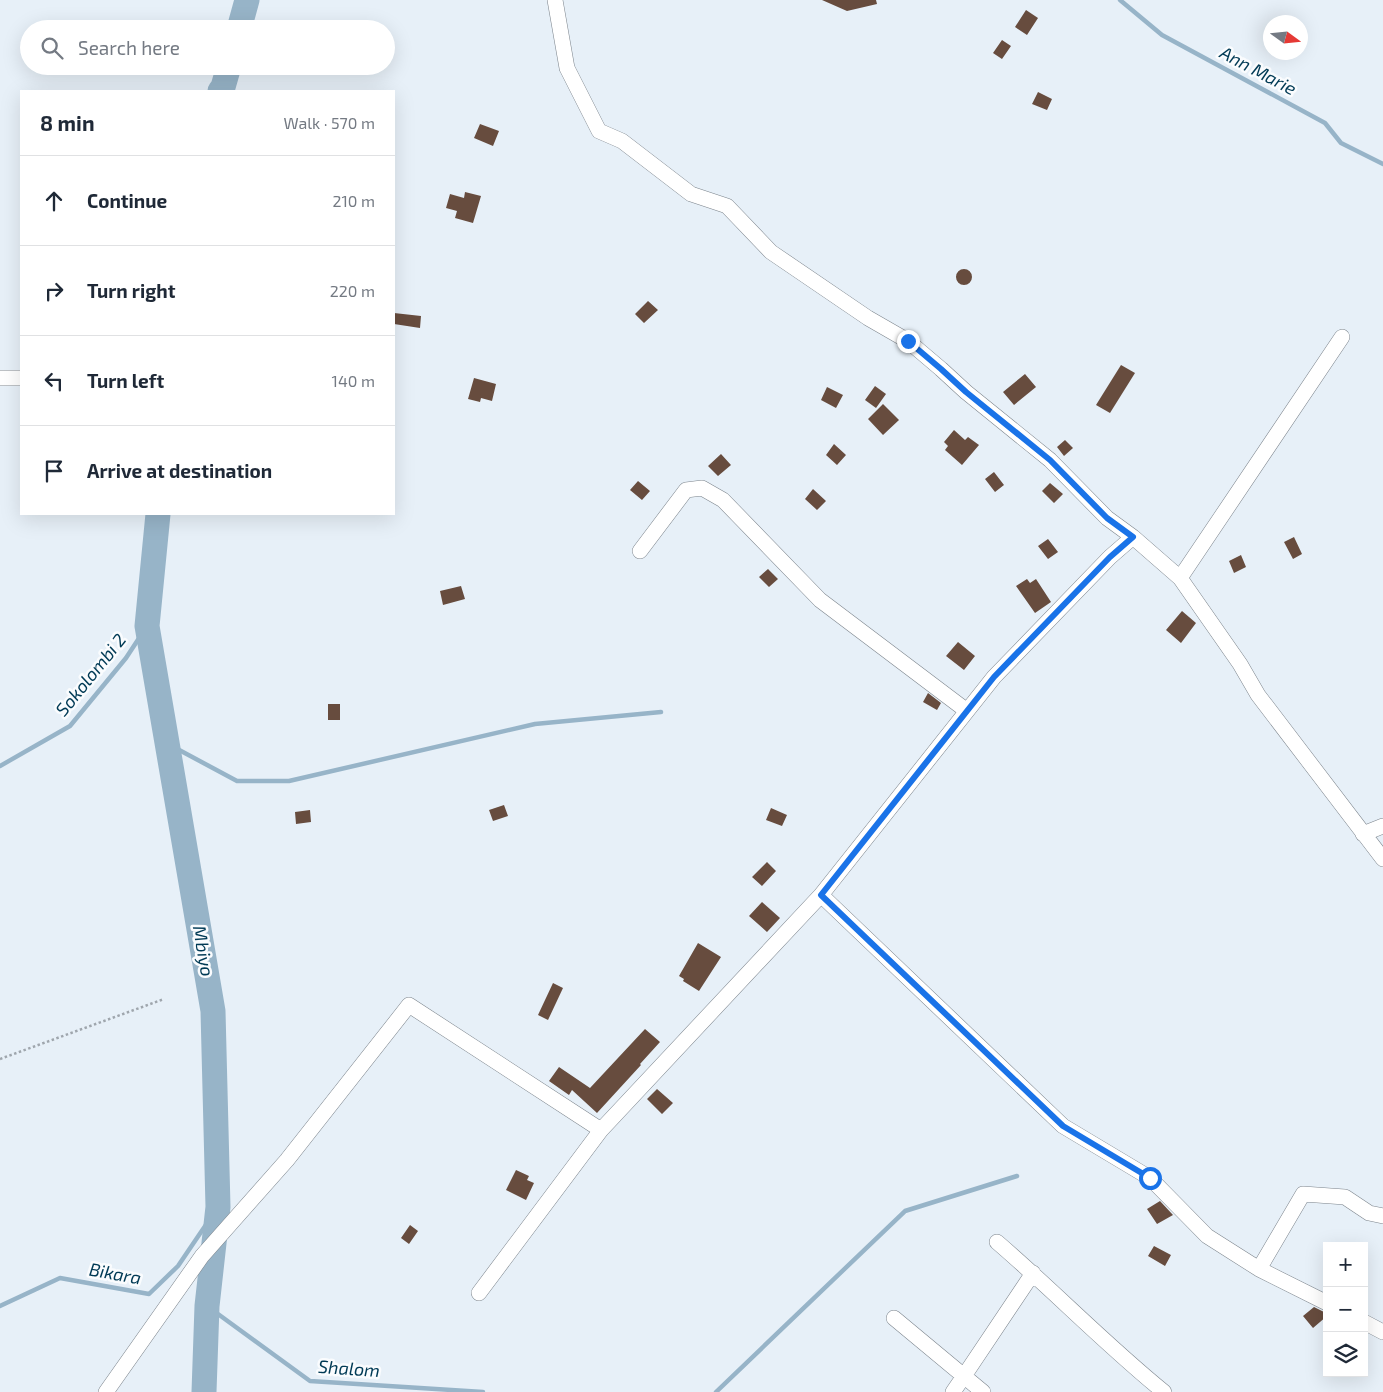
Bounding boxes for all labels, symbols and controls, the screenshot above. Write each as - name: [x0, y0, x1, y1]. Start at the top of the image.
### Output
- north arrow: [1263, 15, 1308, 60]
- search box: [20, 20, 395, 75]
- icon: search: [38, 34, 66, 62]
- text: Search here: [78, 36, 180, 59]
- water label: Ann Marie: [1216, 40, 1301, 100]
- text: 8 min: [40, 110, 95, 135]
- text: Walk · 570 m: [284, 113, 375, 132]
- icon: ahead: [40, 187, 68, 215]
- text: Continue: [87, 189, 167, 212]
- text: 210 m: [332, 191, 375, 210]
- icon: right: [40, 277, 68, 305]
- text: Turn right: [87, 279, 175, 302]
- text: 220 m: [330, 281, 375, 300]
- route end: [897, 330, 920, 353]
- icon: left: [40, 367, 68, 395]
- text: Turn left: [87, 369, 164, 392]
- text: 140 m: [332, 371, 375, 390]
- icon: arrive: [40, 457, 68, 485]
- text: Arrive at destination: [87, 459, 272, 482]
- water label: Sokolombi 2: [50, 629, 130, 720]
- water label: Mbiyo: [189, 924, 219, 978]
- route start: [1139, 1167, 1162, 1190]
- map controls: [1323, 1242, 1368, 1377]
- button: +: [1323, 1242, 1368, 1287]
- water label: Bikara: [87, 1258, 143, 1288]
- button: −: [1323, 1287, 1368, 1332]
- button: layers: [1323, 1332, 1368, 1377]
- water label: Shalom: [317, 1355, 381, 1381]

